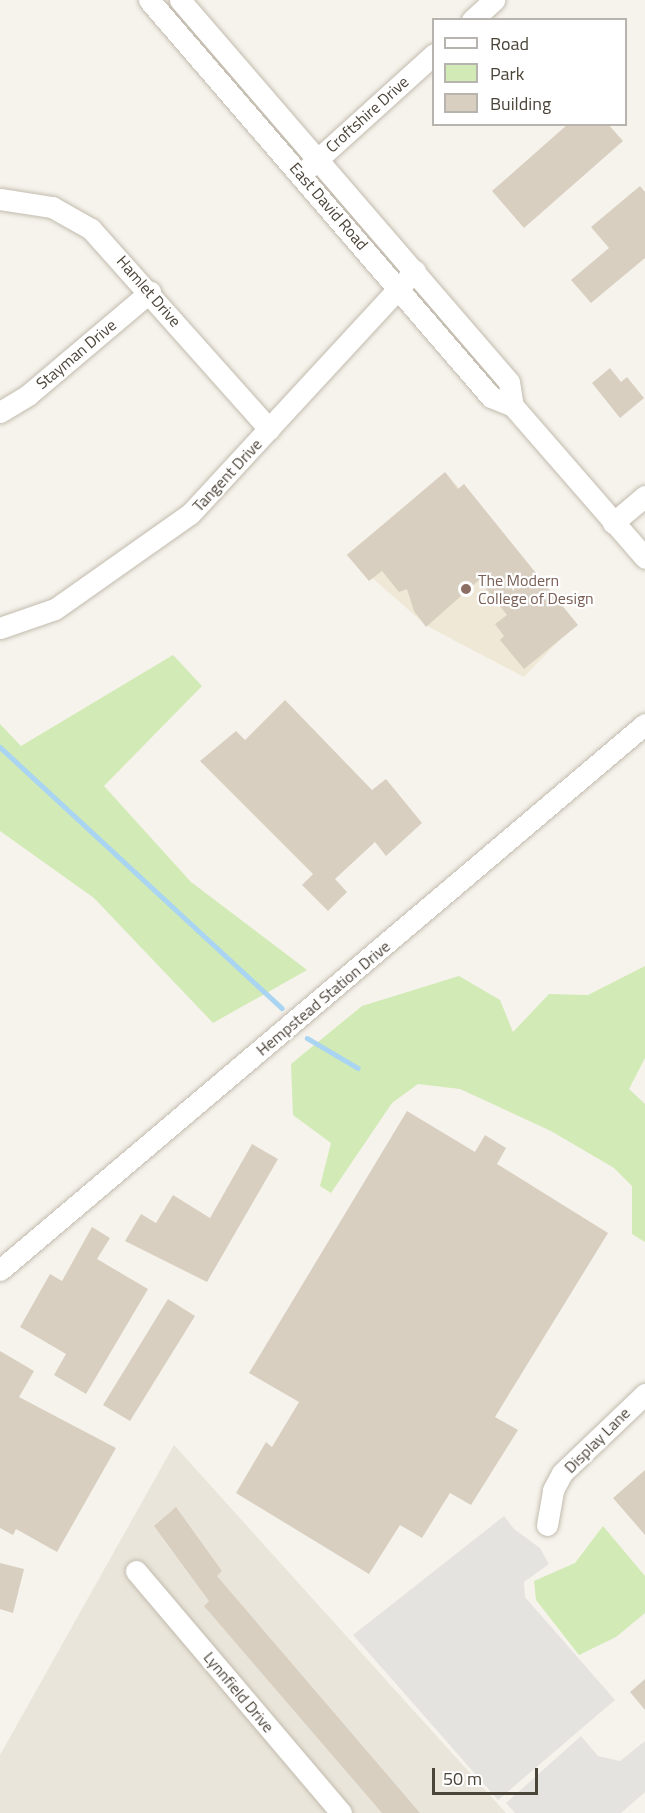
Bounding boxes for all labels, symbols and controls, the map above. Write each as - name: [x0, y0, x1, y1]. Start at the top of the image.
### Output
- legend: [432, 18, 627, 126]
- text: Road: [490, 30, 529, 57]
- text: Park: [490, 60, 524, 87]
- street label: Croftshire Drive: [322, 72, 412, 156]
- text: Building: [490, 90, 551, 117]
- street label: East David Road: [286, 158, 372, 254]
- street label: Hamlet Drive: [113, 251, 185, 331]
- street label: Stayman Drive: [32, 315, 120, 393]
- street label: Tangent Drive: [188, 435, 266, 515]
- place label: The Modern College of Design: [478, 570, 594, 608]
- marker: The Modern College of Design: [459, 582, 473, 596]
- street label: Hempstead Station Drive: [252, 936, 394, 1060]
- street label: Display Lane: [560, 1403, 634, 1477]
- street label: Lynnfield Drive: [200, 1648, 278, 1736]
- scale bar: [435, 1756, 542, 1794]
- text: 50 m: [443, 1765, 482, 1792]

